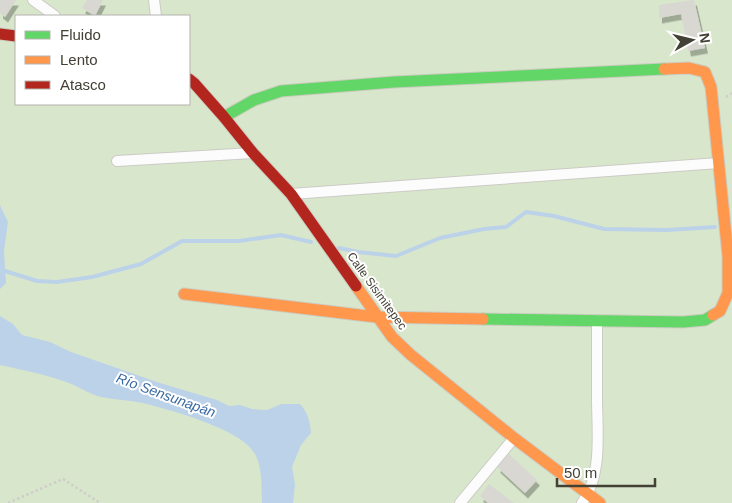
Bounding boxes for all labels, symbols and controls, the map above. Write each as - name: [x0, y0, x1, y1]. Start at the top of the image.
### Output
- legend: [15, 15, 190, 105]
- north arrow: [667, 15, 717, 65]
- text: Fluido: [60, 26, 101, 43]
- text: N: [696, 32, 714, 44]
- text: Lento: [60, 51, 98, 68]
- text: Atasco: [60, 76, 106, 93]
- street label: Calle Sisimitepec: [344, 250, 410, 332]
- water label: Río Sensunapán: [114, 370, 218, 420]
- scale bar: [557, 456, 654, 488]
- text: 50 m: [564, 464, 597, 481]

